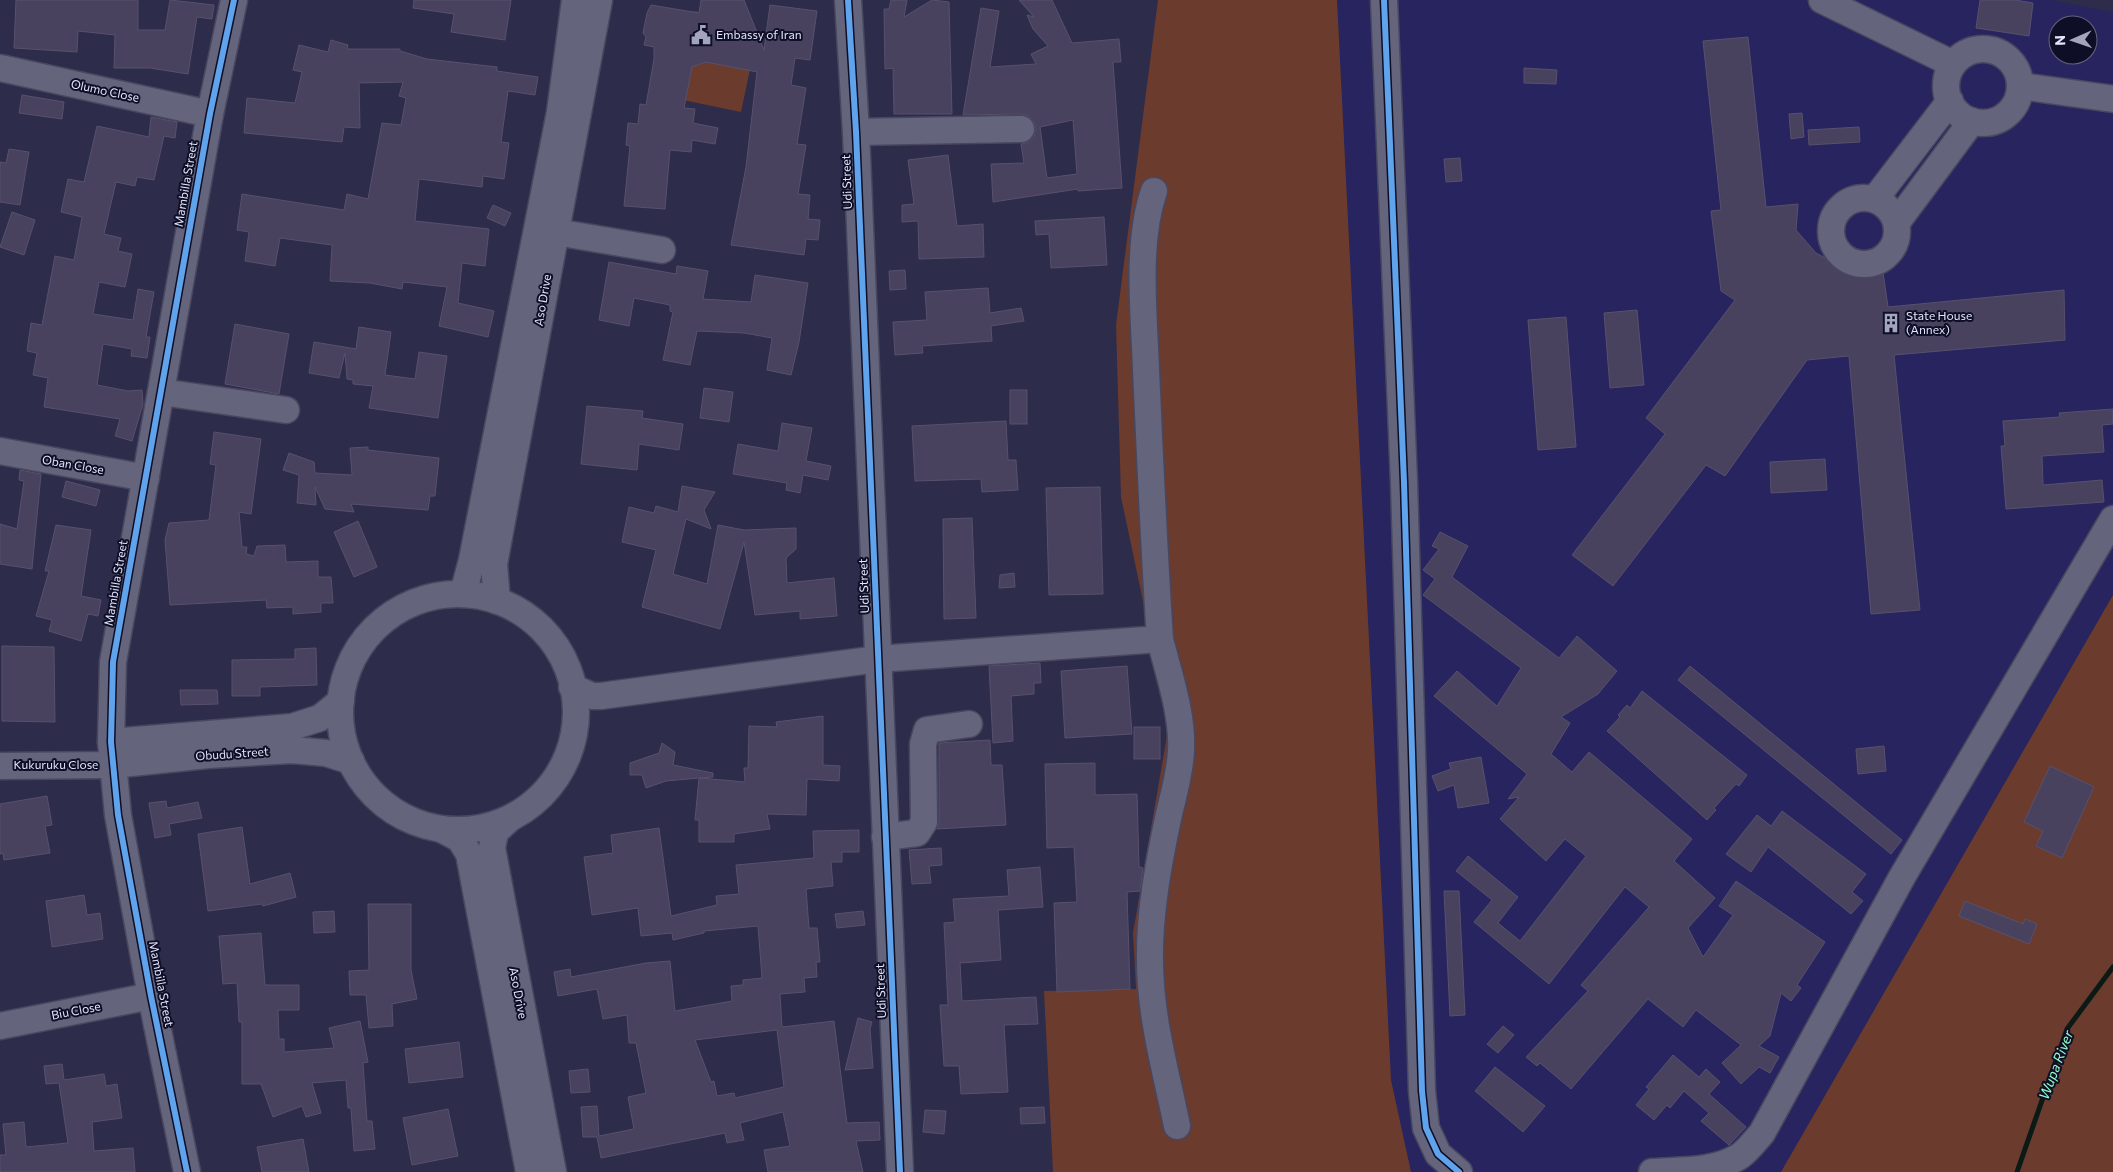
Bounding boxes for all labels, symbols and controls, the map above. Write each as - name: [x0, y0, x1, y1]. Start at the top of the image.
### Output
- north arrow: [2048, 15, 2098, 65]
- public building icon: Embassy of Iran: [690, 24, 712, 46]
- place label: Embassy of Iran: [716, 27, 802, 41]
- text: N: [2051, 35, 2068, 46]
- street label: Olumo Close: [70, 76, 141, 104]
- street label: Mambilla Street: [171, 140, 199, 228]
- street label: Udi Street: [838, 154, 854, 210]
- street label: Aso Drive: [531, 273, 553, 327]
- place label: State House (Annex): [1906, 308, 1972, 336]
- building icon: State House (Annex): [1880, 312, 1902, 334]
- street label: Oban Close: [41, 452, 105, 476]
- street label: Mambilla Street: [101, 539, 129, 627]
- street label: Udi Street: [855, 558, 871, 614]
- street label: Obudu Street: [195, 743, 269, 763]
- street label: Kukuruku Close: [14, 757, 98, 771]
- street label: Mambilla Street: [147, 940, 177, 1028]
- street label: Udi Street: [872, 963, 888, 1019]
- street label: Aso Drive: [507, 966, 531, 1020]
- street label: Biu Close: [50, 998, 102, 1022]
- water label: Wupa River: [2035, 1027, 2077, 1102]

